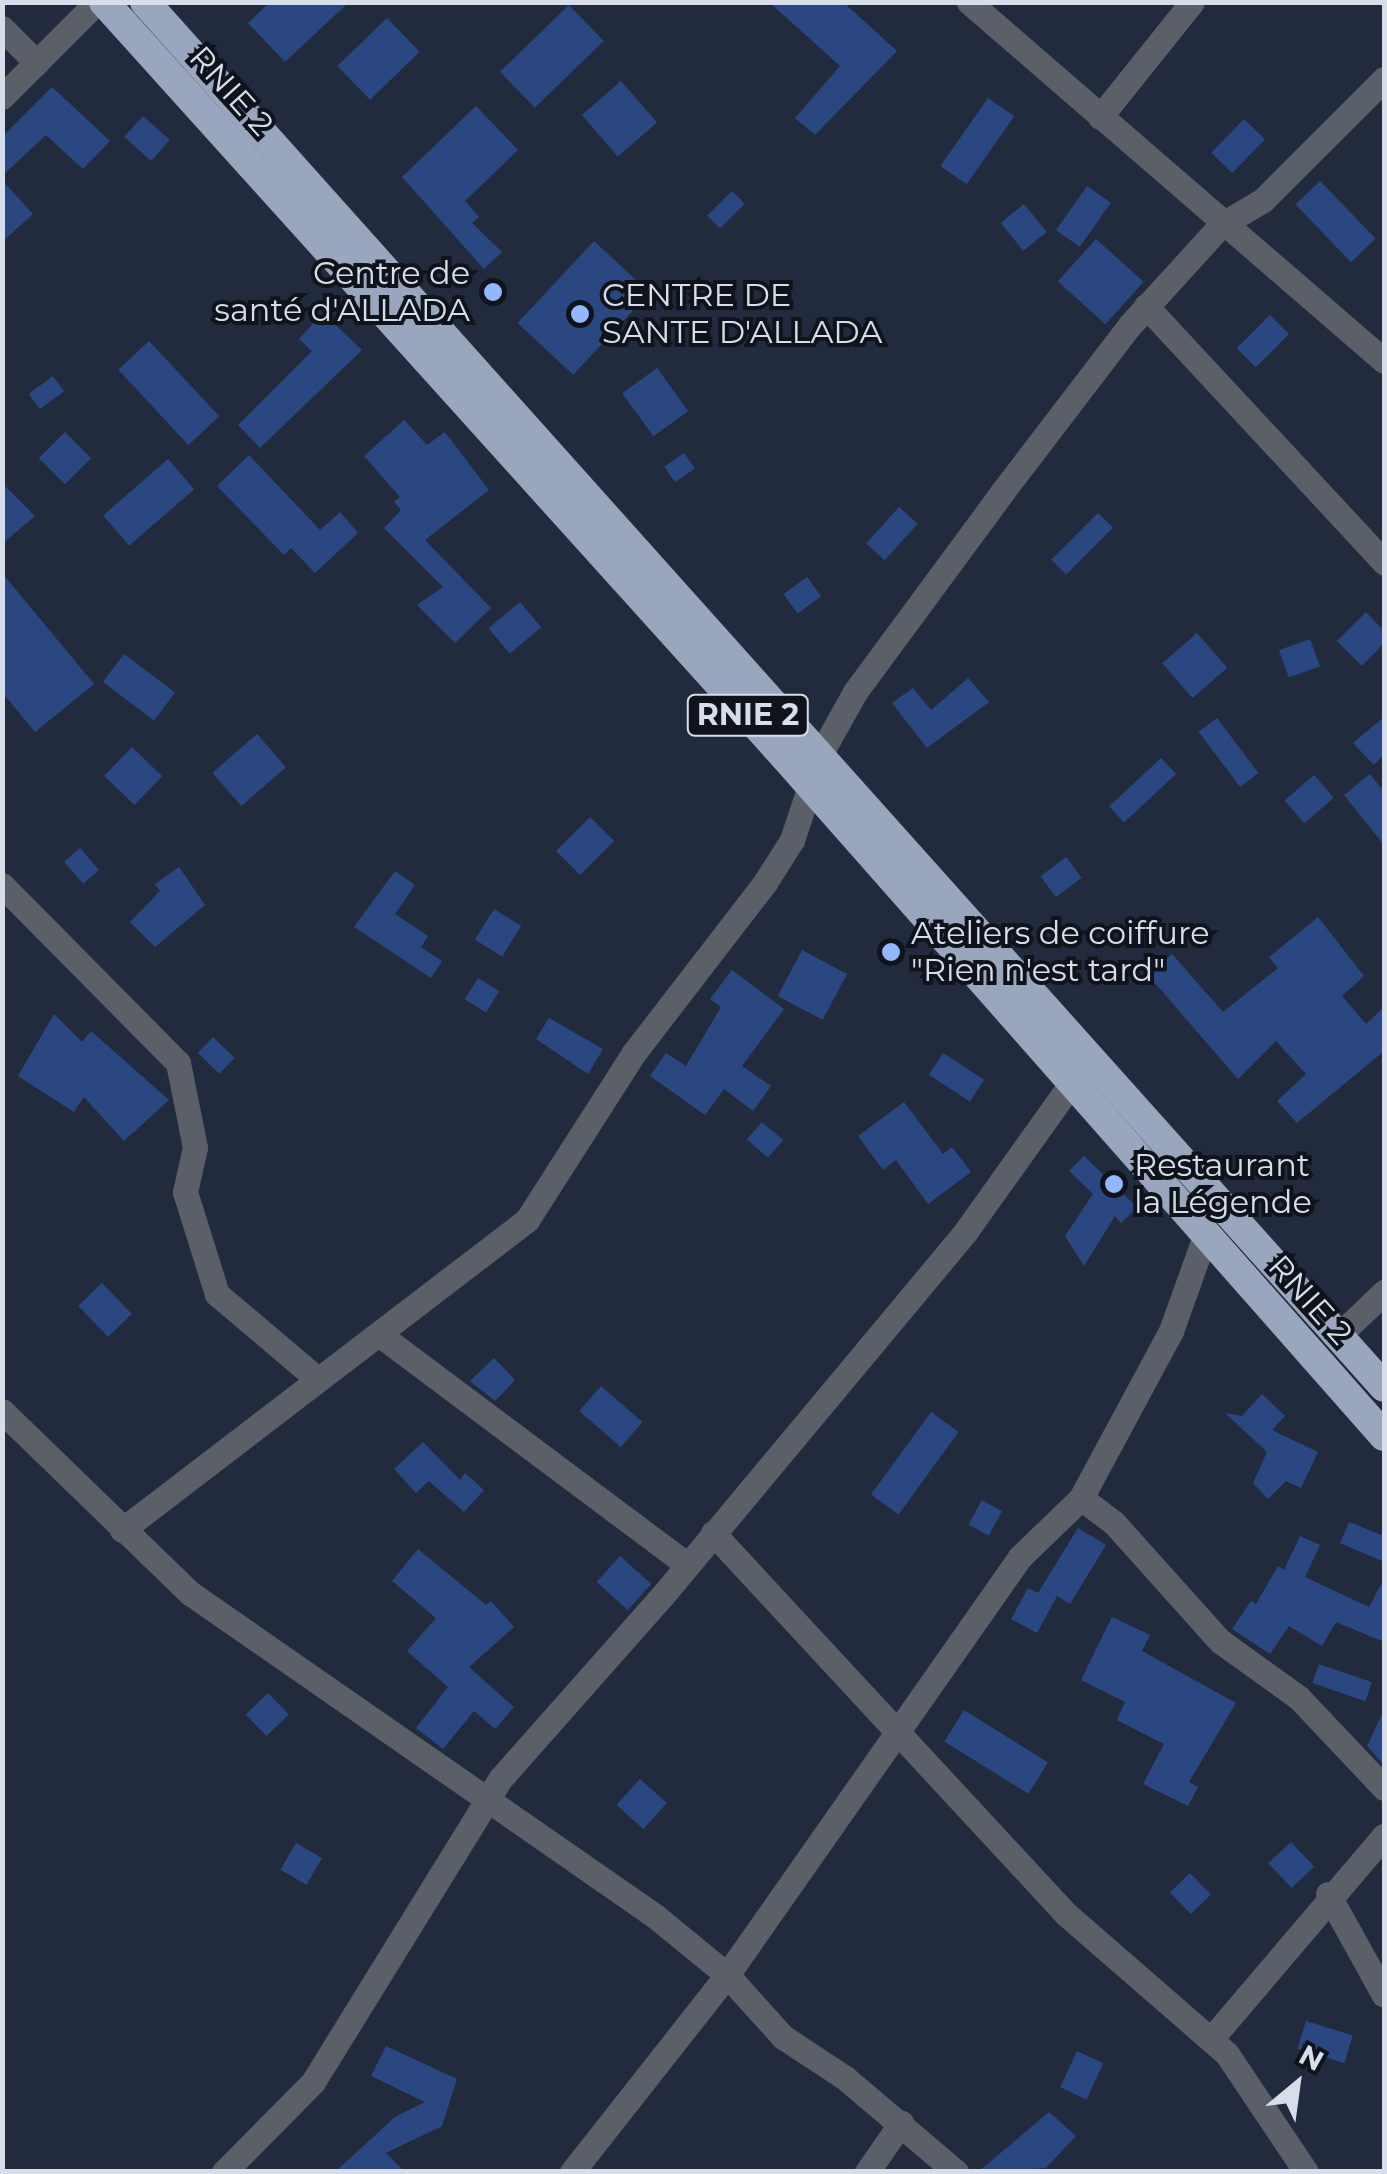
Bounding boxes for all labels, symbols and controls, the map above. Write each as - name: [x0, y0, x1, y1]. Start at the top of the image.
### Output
- street label: RNIE 2: [181, 38, 281, 144]
- place label: Centre de santé d'ALLADA: [214, 255, 470, 330]
- place label: CENTRE DE SANTE D'ALLADA: [602, 277, 882, 352]
- marker: Centre de santé d'ALLADA: [480, 279, 506, 305]
- marker: CENTRE DE SANTE D'ALLADA: [567, 301, 593, 327]
- road number: RNIE 2: [686, 690, 810, 740]
- place label: Ateliers de coiffure "Rien n'est tard": [911, 915, 1210, 990]
- marker: Ateliers de coiffure "Rien n'est tard": [880, 941, 902, 963]
- place label: Restaurant la Légende: [1134, 1147, 1312, 1222]
- marker: Restaurant la Légende: [1103, 1173, 1125, 1195]
- street label: RNIE 2: [1260, 1247, 1360, 1353]
- north arrow: [1247, 2034, 1347, 2134]
- text: N: [1293, 2037, 1330, 2078]

